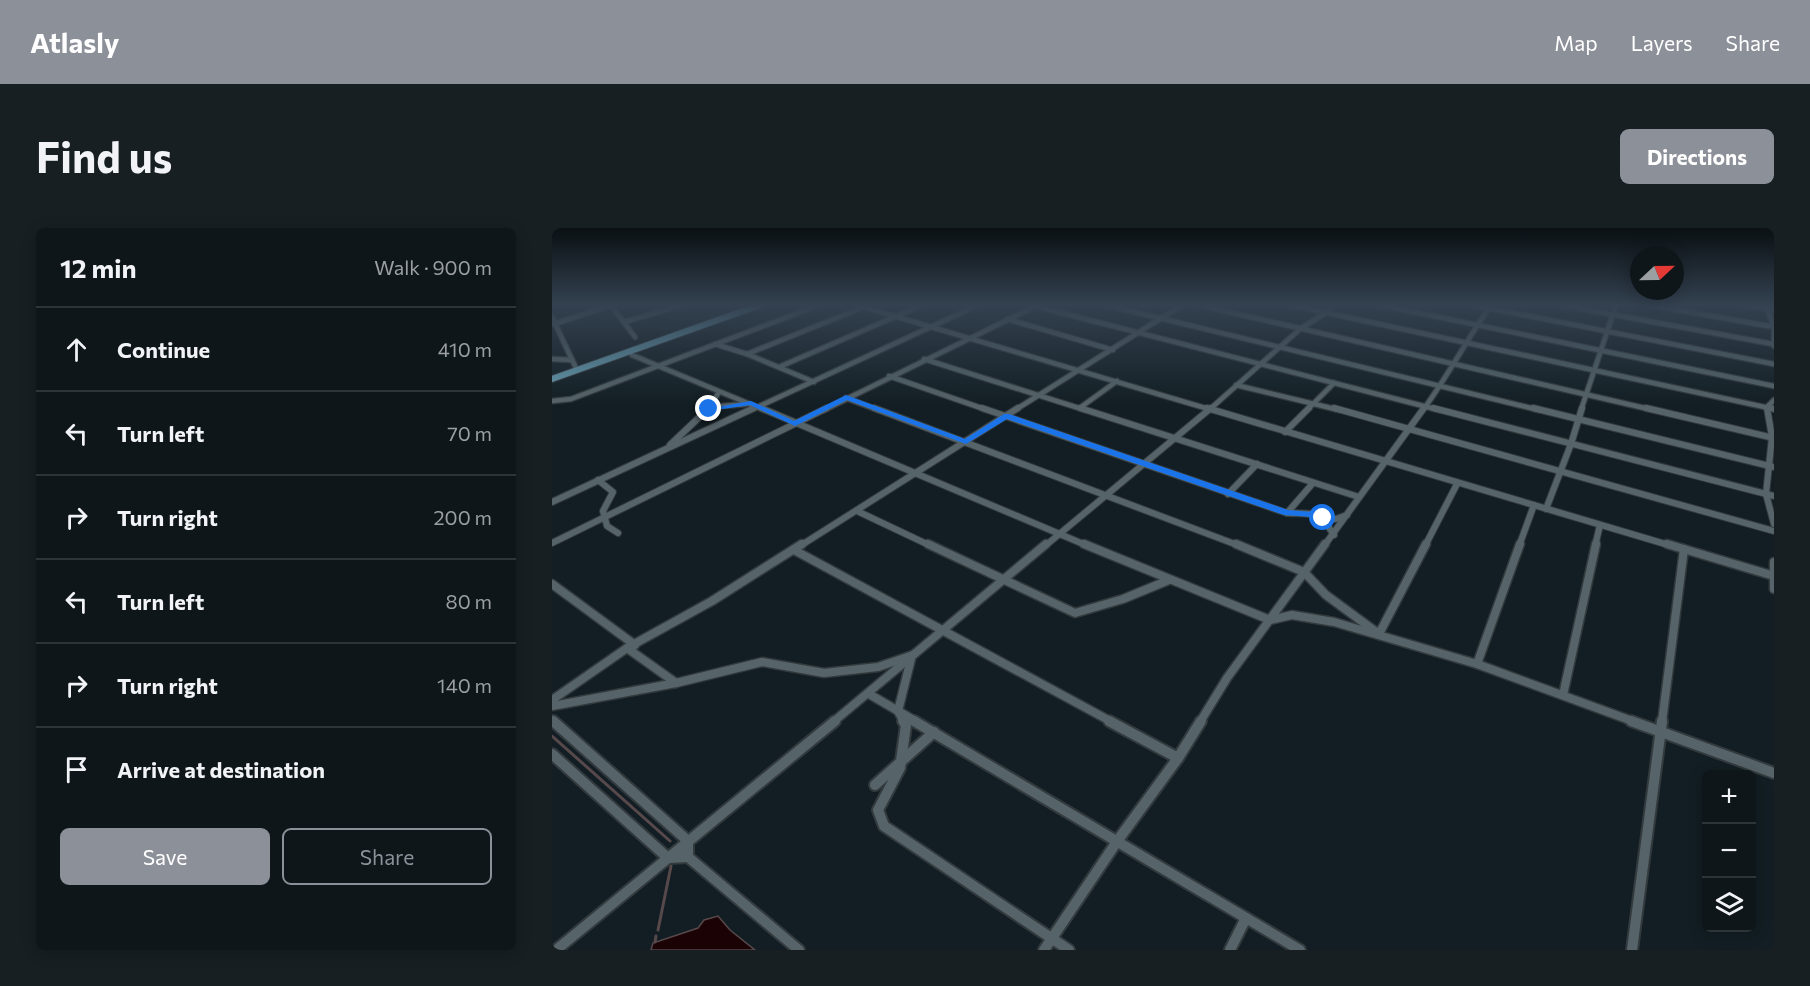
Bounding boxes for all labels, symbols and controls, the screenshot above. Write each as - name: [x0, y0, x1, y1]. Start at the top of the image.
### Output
- text: Atlasly: [30, 25, 119, 59]
- text: Map: [1554, 30, 1598, 55]
- text: Layers: [1631, 30, 1693, 55]
- text: Share: [1726, 30, 1780, 55]
- button: Directions: [1620, 129, 1774, 184]
- text: Find us: [36, 130, 172, 182]
- north arrow: [1630, 246, 1684, 300]
- text: 12 min: [60, 252, 137, 283]
- text: Walk · 900 m: [374, 255, 492, 279]
- icon: ahead: [60, 333, 93, 366]
- text: Continue: [117, 336, 210, 363]
- text: 410 m: [438, 337, 492, 361]
- route end: [695, 395, 721, 421]
- icon: left: [60, 417, 93, 450]
- text: Turn left: [117, 420, 204, 447]
- text: 70 m: [447, 421, 492, 445]
- icon: right: [60, 501, 93, 534]
- text: Turn right: [117, 504, 218, 531]
- route start: [1309, 504, 1335, 530]
- text: 200 m: [434, 505, 492, 529]
- icon: left: [60, 585, 93, 618]
- text: Turn left: [117, 588, 204, 615]
- text: 80 m: [446, 589, 492, 613]
- icon: right: [60, 669, 93, 702]
- text: Turn right: [117, 672, 218, 699]
- text: 140 m: [437, 673, 492, 697]
- icon: arrive: [60, 753, 93, 786]
- text: Arrive at destination: [117, 756, 325, 783]
- map controls: [1702, 770, 1756, 932]
- button: +: [1702, 770, 1756, 824]
- button: −: [1702, 824, 1756, 878]
- button: Save: [60, 828, 270, 885]
- button: Share: [282, 828, 492, 885]
- button: layers: [1702, 878, 1756, 932]

